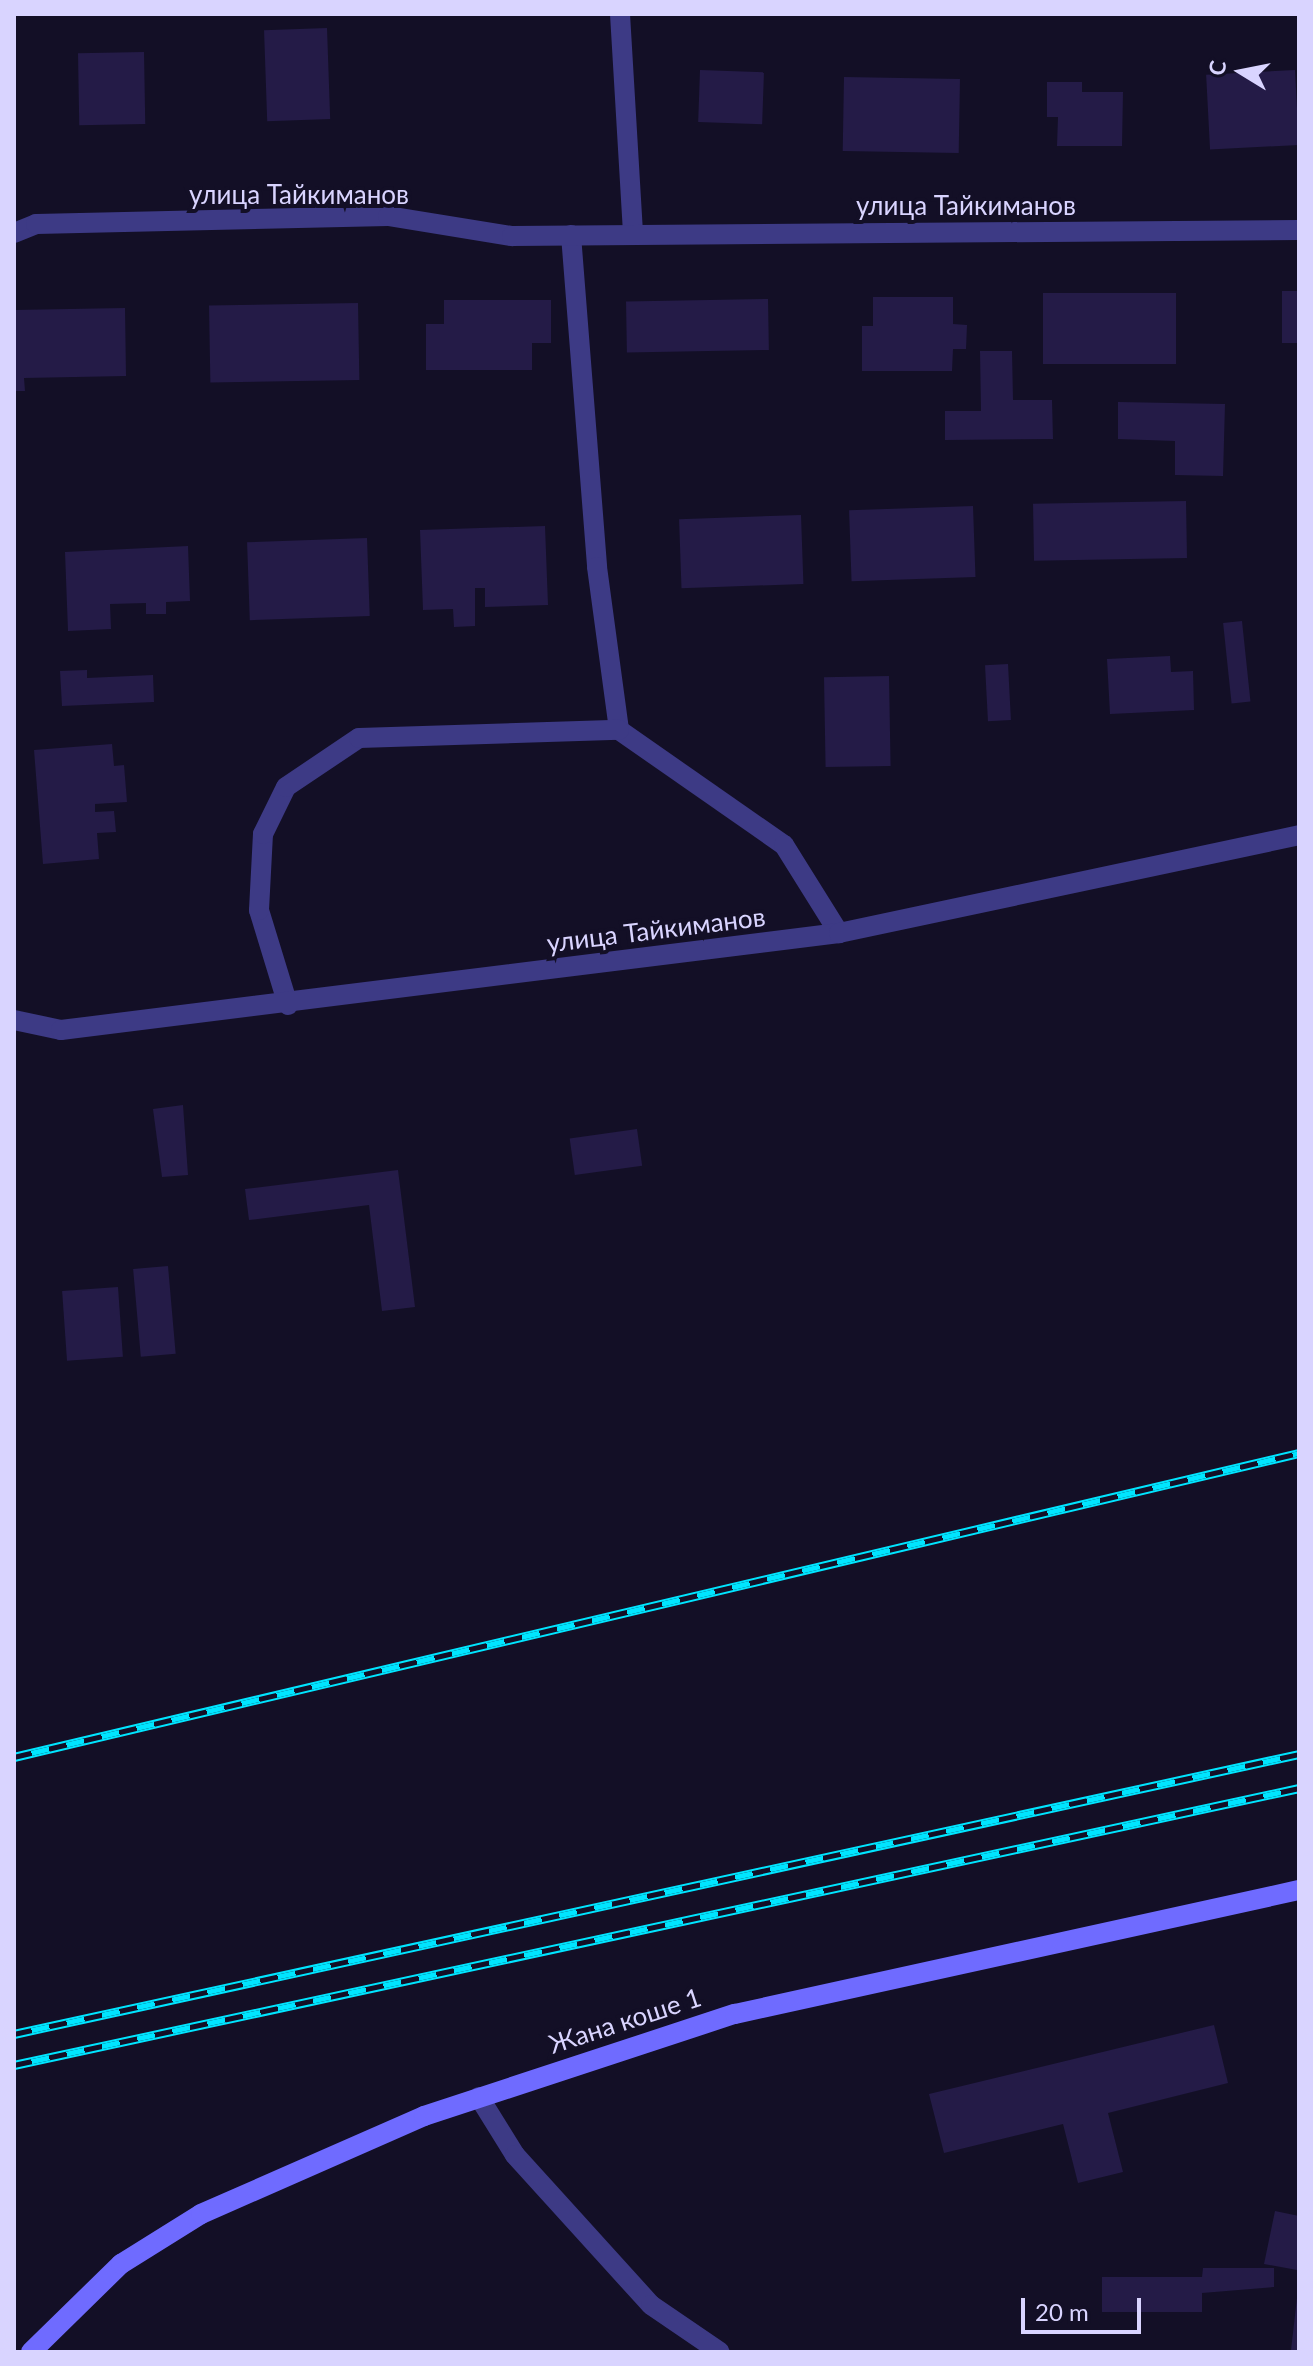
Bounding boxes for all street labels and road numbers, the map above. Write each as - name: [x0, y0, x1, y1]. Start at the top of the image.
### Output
- street label: улица Тайкиманов: [189, 179, 409, 211]
- street label: улица Тайкиманов: [856, 190, 1076, 222]
- street label: улица Тайкиманов: [545, 901, 767, 959]
- street label: Жана коше 1: [545, 1982, 705, 2060]

